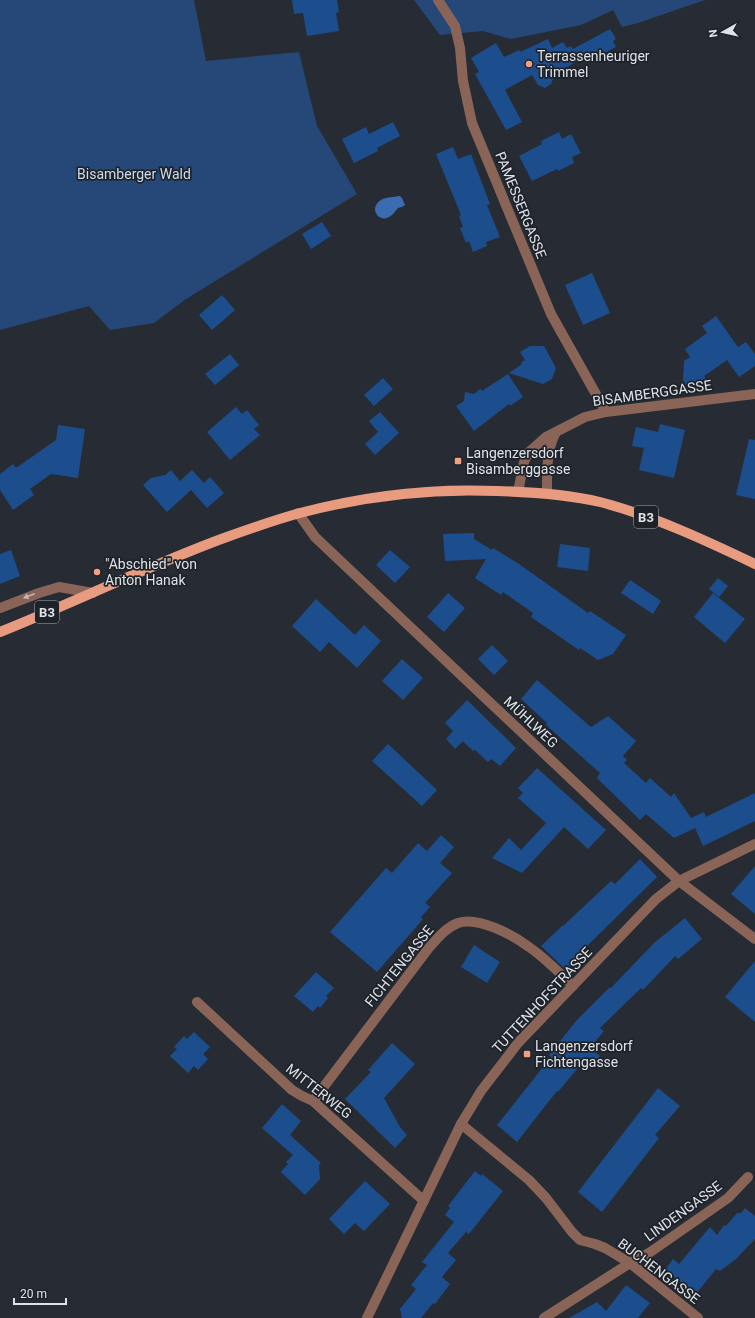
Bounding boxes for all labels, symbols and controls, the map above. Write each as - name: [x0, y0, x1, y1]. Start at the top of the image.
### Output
- north arrow: [703, 12, 743, 52]
- text: N: [707, 28, 721, 38]
- place label: Terrassenheuriger Trimmel: [537, 48, 650, 80]
- marker: Terrassenheuriger Trimmel: [524, 59, 534, 69]
- street label: PAMESSERGASSE: [492, 149, 550, 261]
- park label: Bisamberger Wald: [77, 166, 191, 182]
- street label: BISAMBERGGASSE: [591, 377, 713, 409]
- place label: Langenzersdorf Bisamberggasse: [466, 445, 570, 477]
- marker: Langenzersdorf Bisamberggasse: [453, 456, 463, 466]
- road number: B3: [634, 506, 658, 528]
- place label: "Abschied" von Anton Hanak: [105, 556, 197, 588]
- marker: "Abschied" von Anton Hanak: [92, 567, 102, 577]
- one-way arrow: [23, 594, 35, 600]
- road number: B3: [35, 601, 59, 623]
- street label: MÜHLWEG: [501, 693, 561, 751]
- street label: FICHTENGASSE: [361, 922, 437, 1010]
- street label: TUTTENHOFSTRASSE: [489, 944, 595, 1056]
- place label: Langenzersdorf Fichtengasse: [535, 1038, 633, 1070]
- marker: Langenzersdorf Fichtengasse: [522, 1049, 532, 1059]
- street label: MITTERWEG: [283, 1060, 355, 1122]
- street label: LINDENGASSE: [641, 1178, 725, 1244]
- street label: BUCHENGASSE: [615, 1235, 703, 1307]
- scale bar: [14, 1280, 66, 1306]
- text: 20 m: [20, 1287, 47, 1301]

